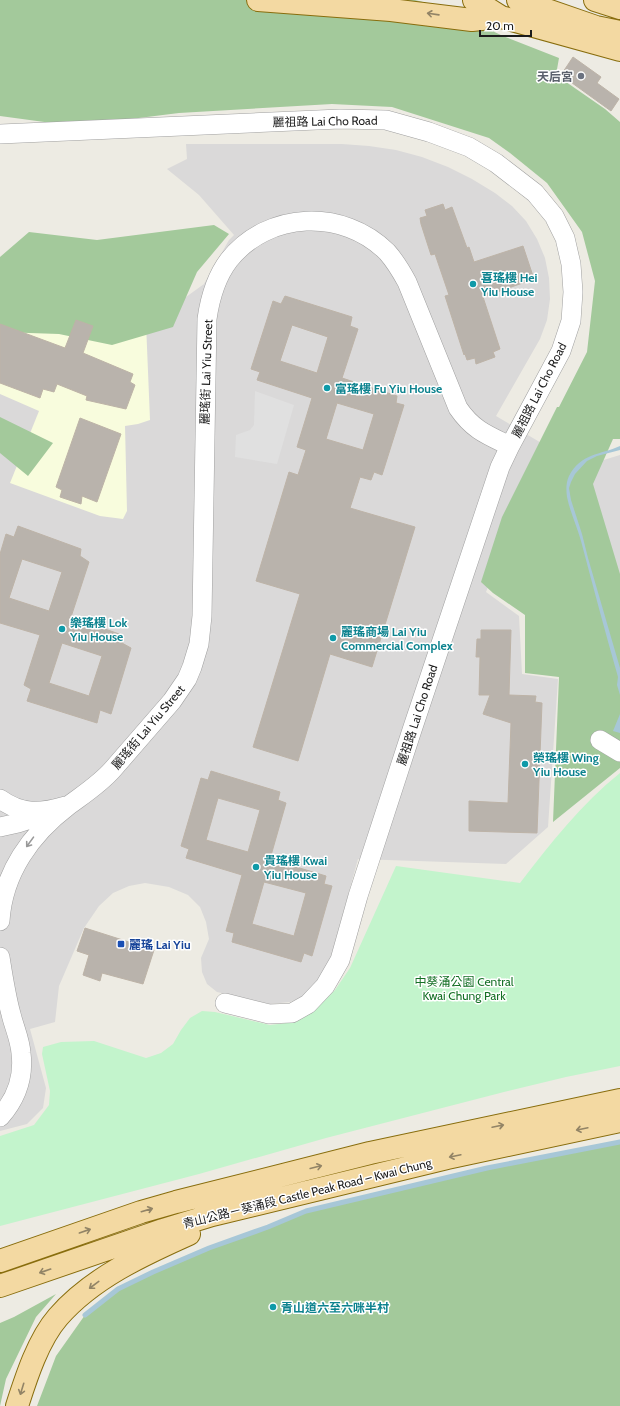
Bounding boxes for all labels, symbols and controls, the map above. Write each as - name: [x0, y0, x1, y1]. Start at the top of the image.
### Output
- one-way arrow: [427, 10, 440, 18]
- scale bar: [480, 12, 531, 38]
- text: 20 m: [486, 18, 514, 33]
- place label: 天后宮: [537, 69, 573, 84]
- marker: 天后宮: [576, 71, 586, 81]
- street label: 麗祖路 Lai Cho Road: [272, 113, 378, 129]
- place label: 喜瑤樓 Hei Yiu House: [480, 270, 537, 299]
- marker: 喜瑤樓 Hei Yiu House: [468, 279, 478, 289]
- street label: 麗瑤街 Lai Yiu Street: [197, 319, 215, 425]
- street label: 麗祖路 Lai Cho Road: [508, 340, 570, 440]
- place label: 富瑤樓 Fu Yiu House: [335, 381, 442, 396]
- marker: 富瑤樓 Fu Yiu House: [322, 383, 332, 393]
- place label: 樂瑤樓 Lok Yiu House: [69, 615, 127, 644]
- marker: 樂瑤樓 Lok Yiu House: [57, 624, 67, 634]
- place label: 麗瑤商場 Lai Yiu Commercial Complex: [341, 624, 453, 653]
- marker: 麗瑤商場 Lai Yiu Commercial Complex: [328, 633, 338, 643]
- street label: 麗祖路 Lai Cho Road: [394, 663, 440, 767]
- street label: 麗瑤街 Lai Yiu Street: [108, 682, 188, 772]
- place label: 榮瑤樓 Wing Yiu House: [532, 750, 599, 779]
- marker: 榮瑤樓 Wing Yiu House: [520, 759, 530, 769]
- one-way arrow: [26, 836, 34, 847]
- place label: 貴瑤樓 Kwai Yiu House: [263, 853, 327, 882]
- marker: 貴瑤樓 Kwai Yiu House: [251, 862, 261, 872]
- place label: 麗瑤 Lai Yiu: [129, 937, 191, 952]
- marker: 麗瑤 Lai Yiu: [116, 939, 126, 949]
- park label: 中葵涌公園 Central Kwai Chung Park: [414, 974, 514, 1003]
- one-way arrow: [491, 1121, 504, 1129]
- one-way arrow: [576, 1125, 589, 1133]
- one-way arrow: [449, 1153, 462, 1161]
- street label: 青山公路－葵涌段 Castle Peak Road – Kwai Chung: [181, 1155, 434, 1231]
- one-way arrow: [310, 1162, 323, 1170]
- one-way arrow: [140, 1206, 153, 1213]
- one-way arrow: [79, 1227, 92, 1234]
- one-way arrow: [40, 1267, 52, 1275]
- one-way arrow: [89, 1281, 100, 1289]
- place label: 青山道六至六咪半村: [281, 1300, 389, 1315]
- marker: 青山道六至六咪半村: [268, 1302, 278, 1312]
- one-way arrow: [18, 1383, 25, 1396]

